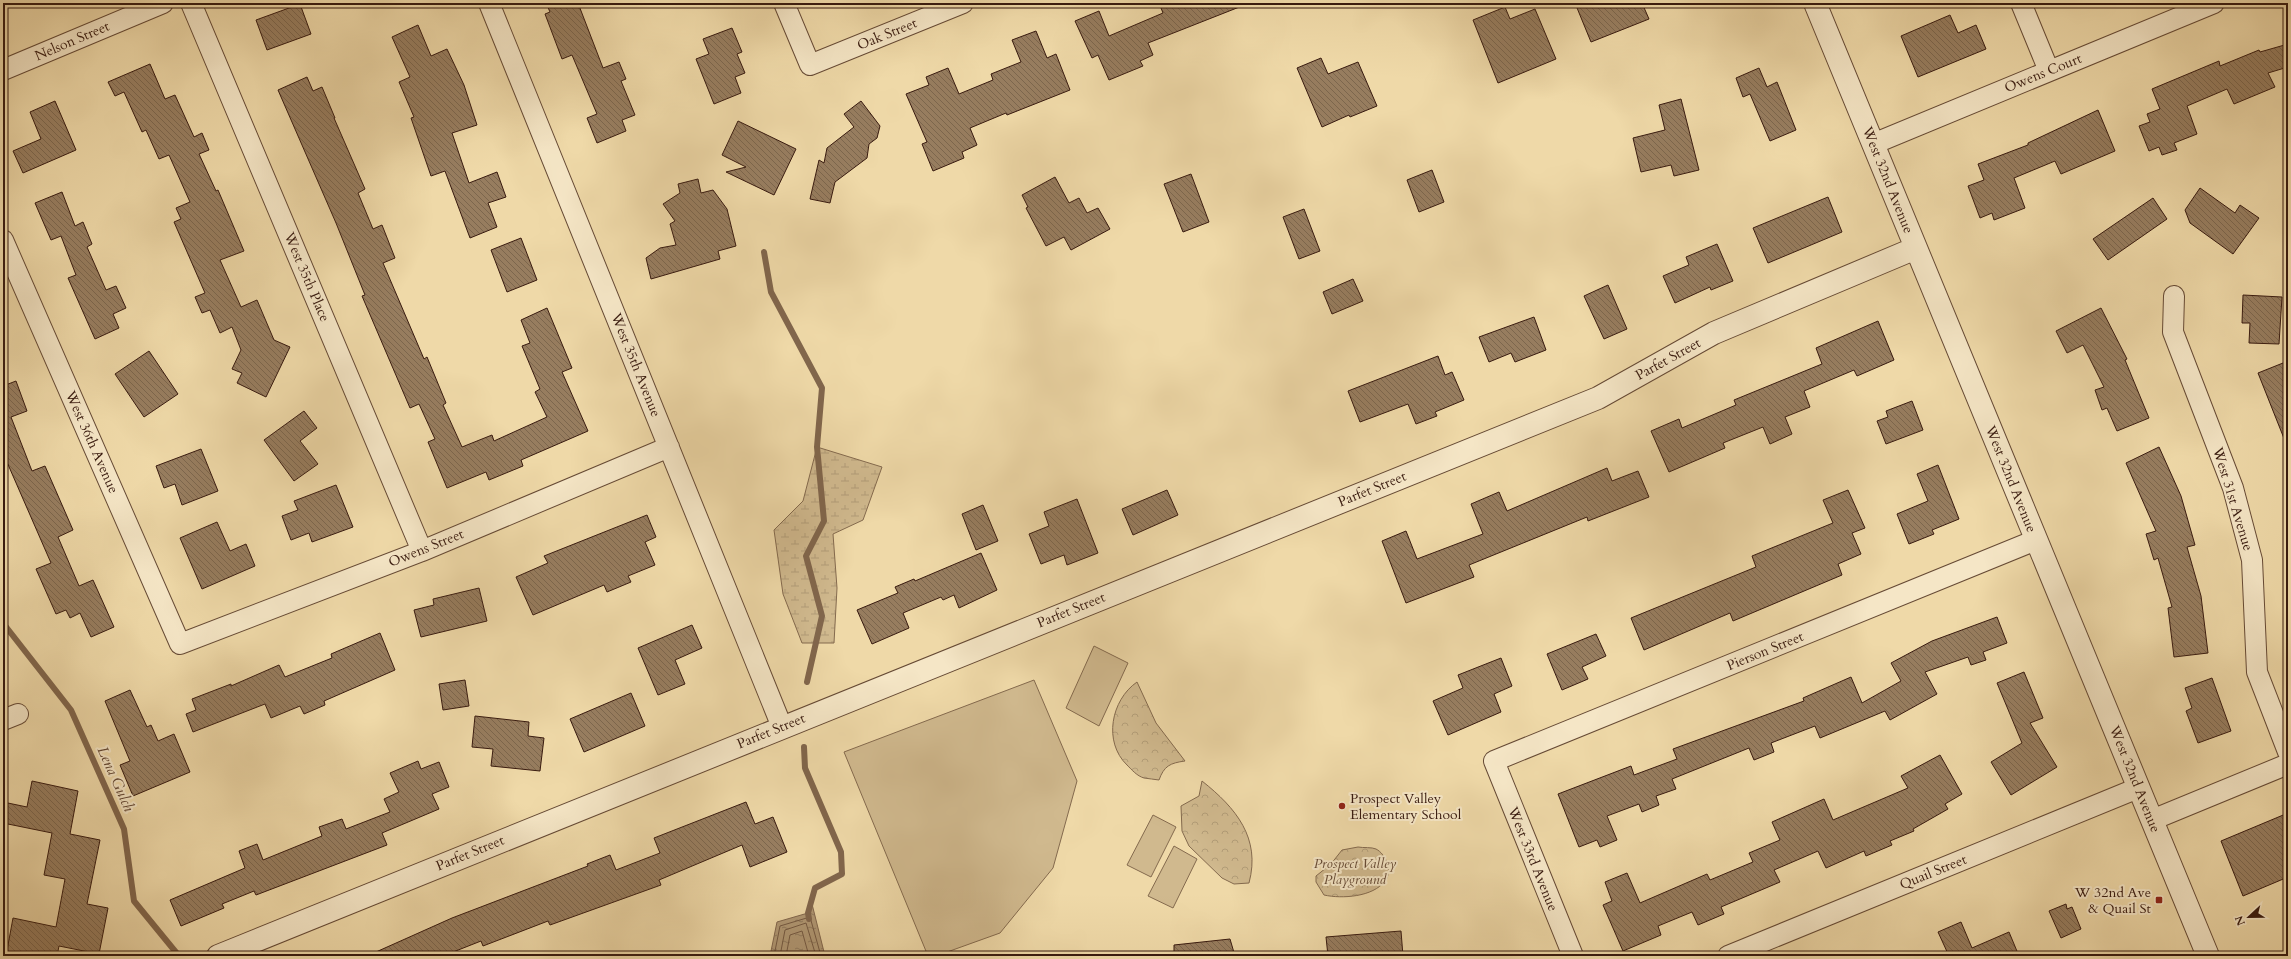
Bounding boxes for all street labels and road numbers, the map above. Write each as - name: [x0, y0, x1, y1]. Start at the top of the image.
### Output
- street label: Oak Street: [854, 13, 920, 55]
- street label: Nelson Street: [32, 16, 113, 65]
- street label: Owens Court: [2002, 49, 2085, 97]
- street label: West 32nd Avenue: [1858, 123, 1918, 236]
- street label: West 35th Place: [279, 228, 334, 325]
- street label: West 35th Avenue: [606, 309, 665, 420]
- street label: Parfet Street: [1632, 333, 1705, 385]
- street label: West 36th Avenue: [60, 387, 123, 496]
- street label: West 32nd Avenue: [1981, 422, 2041, 535]
- street label: West 31st Avenue: [2208, 444, 2258, 553]
- street label: Parfet Street: [1335, 467, 1409, 511]
- street label: Owens Street: [385, 524, 467, 572]
- street label: Parfet Street: [1034, 588, 1108, 632]
- street label: Pierson Street: [1724, 627, 1807, 675]
- street label: Parfet Street: [734, 709, 808, 753]
- street label: West 32nd Avenue: [2105, 722, 2165, 835]
- street label: West 33rd Avenue: [1503, 803, 1563, 914]
- street label: Parfet Street: [433, 831, 507, 875]
- street label: Quail Street: [1897, 850, 1970, 894]

